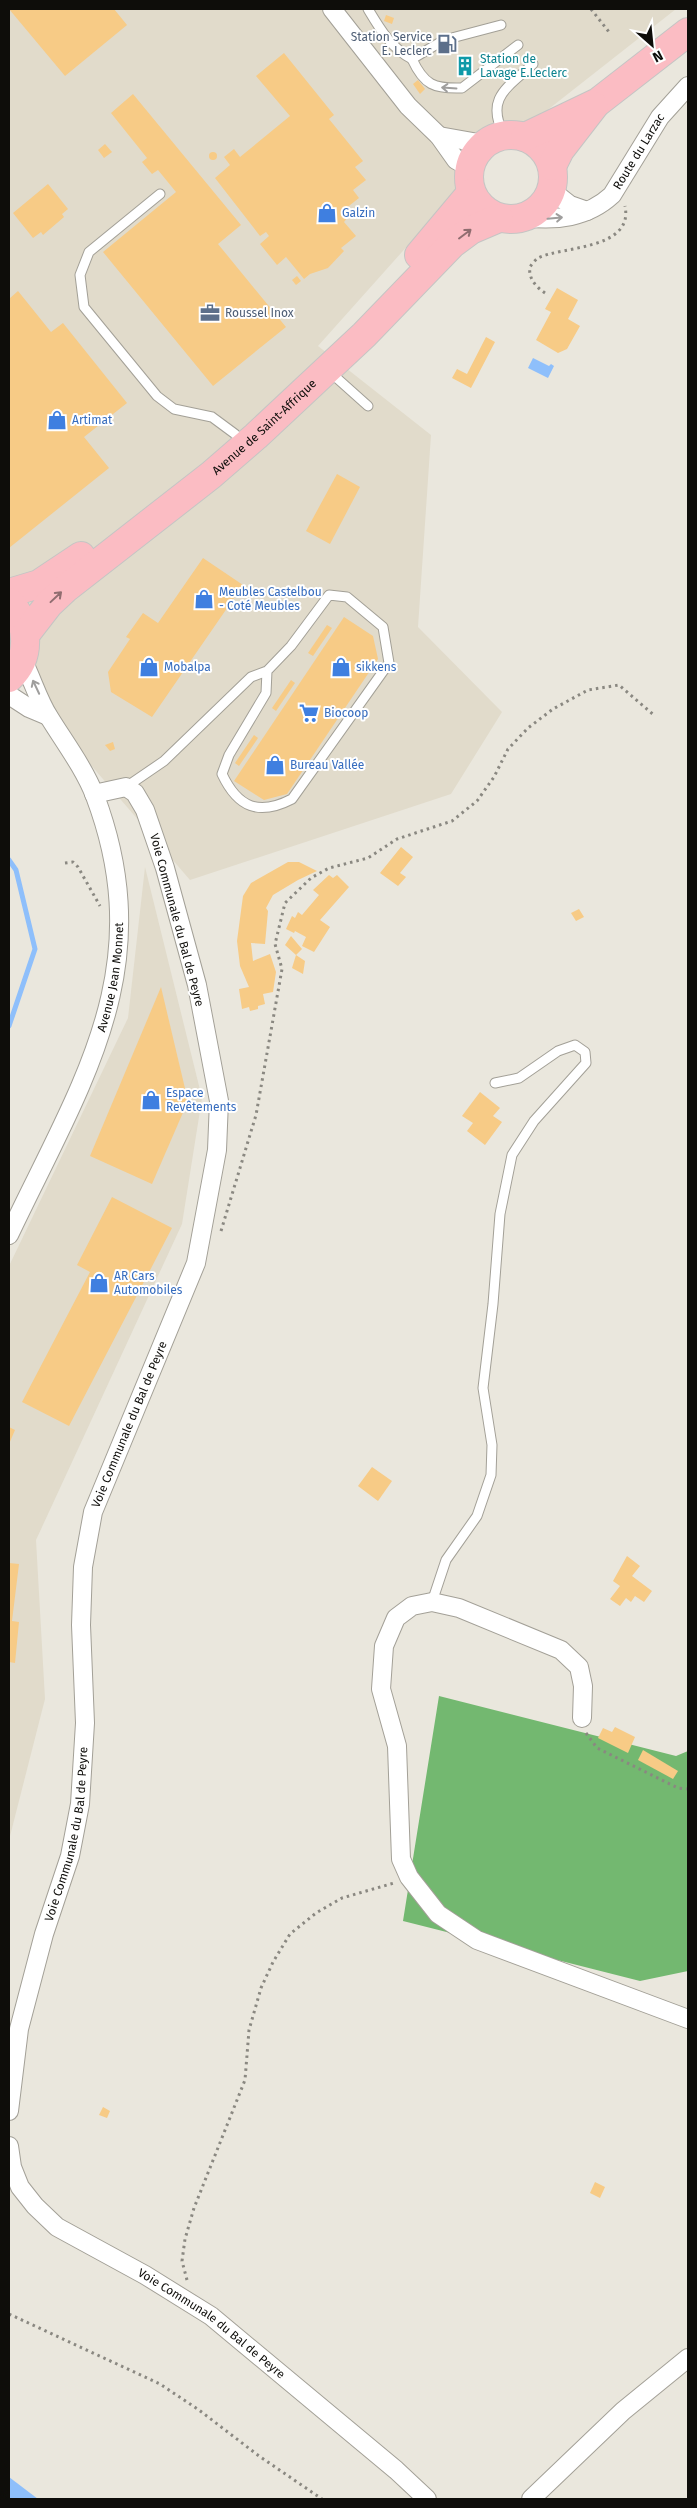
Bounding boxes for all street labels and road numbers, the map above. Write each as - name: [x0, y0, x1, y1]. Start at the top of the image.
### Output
- street label: Route du Larzac: [610, 110, 667, 192]
- street label: Avenue de Saint-Affrique: [209, 376, 319, 478]
- street label: Voie Communale du Bal de Peyre: [147, 832, 207, 1008]
- street label: Avenue Jean Monnet: [94, 922, 126, 1034]
- street label: Voie Communale du Bal de Peyre: [89, 1339, 170, 1510]
- street label: Voie Communale du Bal de Peyre: [42, 1746, 91, 1923]
- street label: Voie Communale du Bal de Peyre: [135, 2265, 288, 2382]

